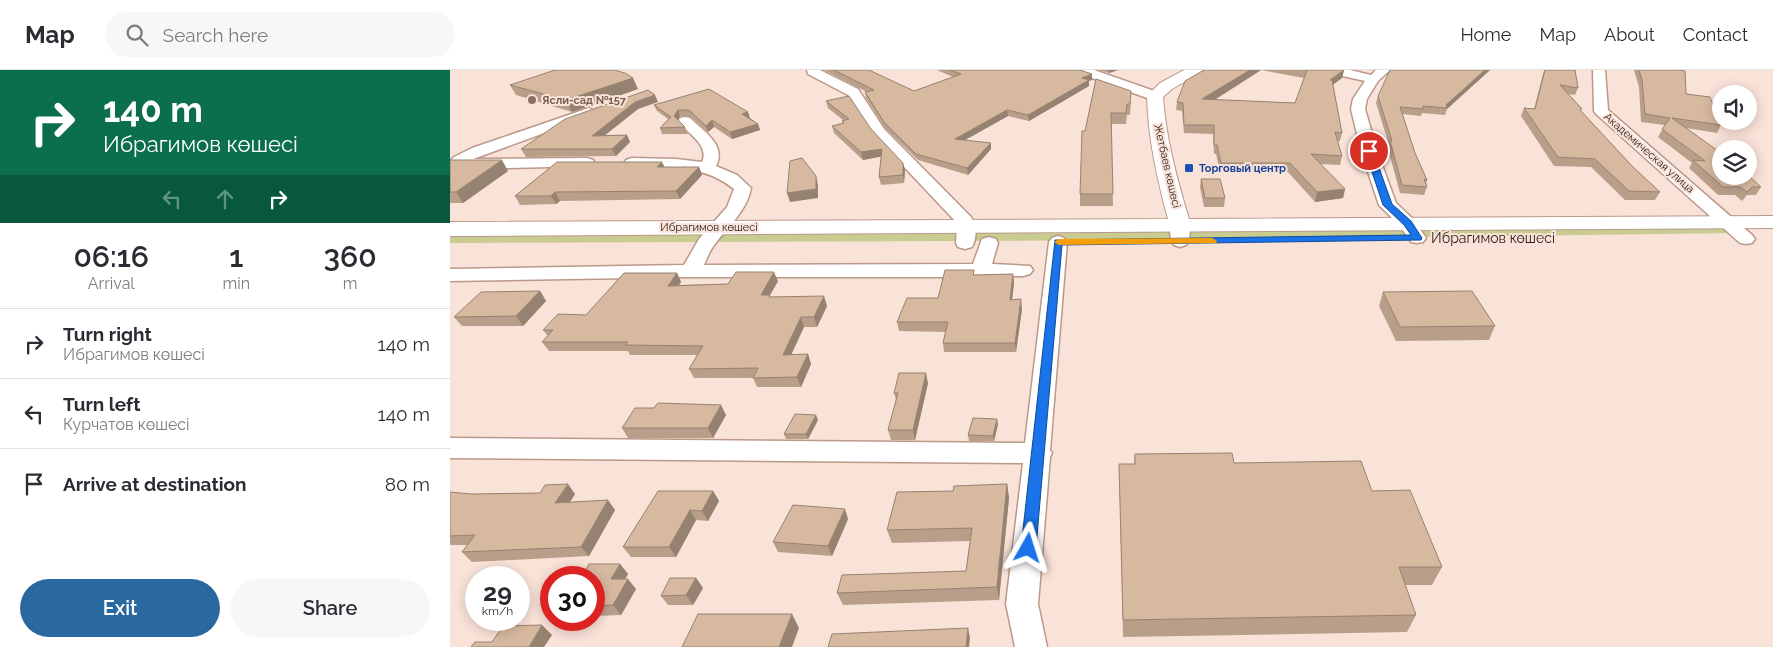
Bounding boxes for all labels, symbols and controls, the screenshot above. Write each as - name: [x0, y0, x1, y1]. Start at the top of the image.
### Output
- search box: [105, 12, 455, 57]
- text: Map: [25, 20, 75, 49]
- icon: search: [123, 21, 151, 49]
- text: Search here: [163, 24, 268, 46]
- text: Home: [1460, 24, 1511, 45]
- text: Map: [1539, 24, 1576, 45]
- text: About: [1604, 24, 1655, 45]
- text: Contact: [1683, 24, 1748, 45]
- map controls: [1712, 85, 1757, 185]
- button: sound: [1712, 85, 1757, 130]
- text: 140 m: [103, 89, 203, 130]
- icon: right: [20, 90, 85, 155]
- marker: Ясли-сад №157: [526, 94, 538, 106]
- place label: Ясли-сад №157: [542, 94, 627, 107]
- street label: Академическая улица: [1601, 110, 1697, 196]
- street label: Жетбаев көшесі: [1151, 123, 1183, 209]
- pin: [1348, 130, 1390, 172]
- text: Ибрагимов көшесі: [103, 131, 298, 157]
- icon: arrive: [1355, 137, 1383, 165]
- button: layers: [1712, 140, 1757, 185]
- marker: Торговый центр: [1183, 162, 1195, 174]
- place label: Торговый центр: [1199, 162, 1286, 175]
- icon: left: [158, 185, 186, 213]
- icon: ahead: [211, 185, 239, 213]
- icon: right: [264, 185, 292, 213]
- street label: Ибрагимов көшесі: [660, 221, 758, 234]
- street label: Ибрагимов көшесі: [1431, 230, 1555, 246]
- text: 06:16: [73, 239, 149, 274]
- text: 1: [229, 239, 243, 274]
- text: 360: [323, 239, 377, 274]
- text: Arrival: [88, 274, 135, 293]
- text: min: [223, 274, 250, 293]
- text: m: [343, 274, 357, 293]
- text: Turn right: [63, 323, 152, 345]
- icon: right: [20, 330, 48, 358]
- text: 140 m: [378, 333, 430, 355]
- text: Ибрагимов көшесі: [63, 345, 205, 364]
- text: Turn left: [63, 393, 140, 415]
- icon: left: [20, 400, 48, 428]
- text: 140 m: [378, 403, 430, 425]
- text: Курчатов көшесі: [63, 415, 190, 434]
- icon: arrive: [20, 470, 48, 498]
- text: Arrive at destination: [63, 473, 247, 495]
- text: 80 m: [385, 473, 430, 495]
- position arrow: [1001, 521, 1053, 573]
- speed limit sign: 30: [540, 566, 605, 631]
- text: 29: [483, 577, 512, 607]
- button: Exit: [20, 579, 220, 637]
- button: Share: [230, 579, 430, 637]
- text: km/h: [482, 604, 513, 618]

